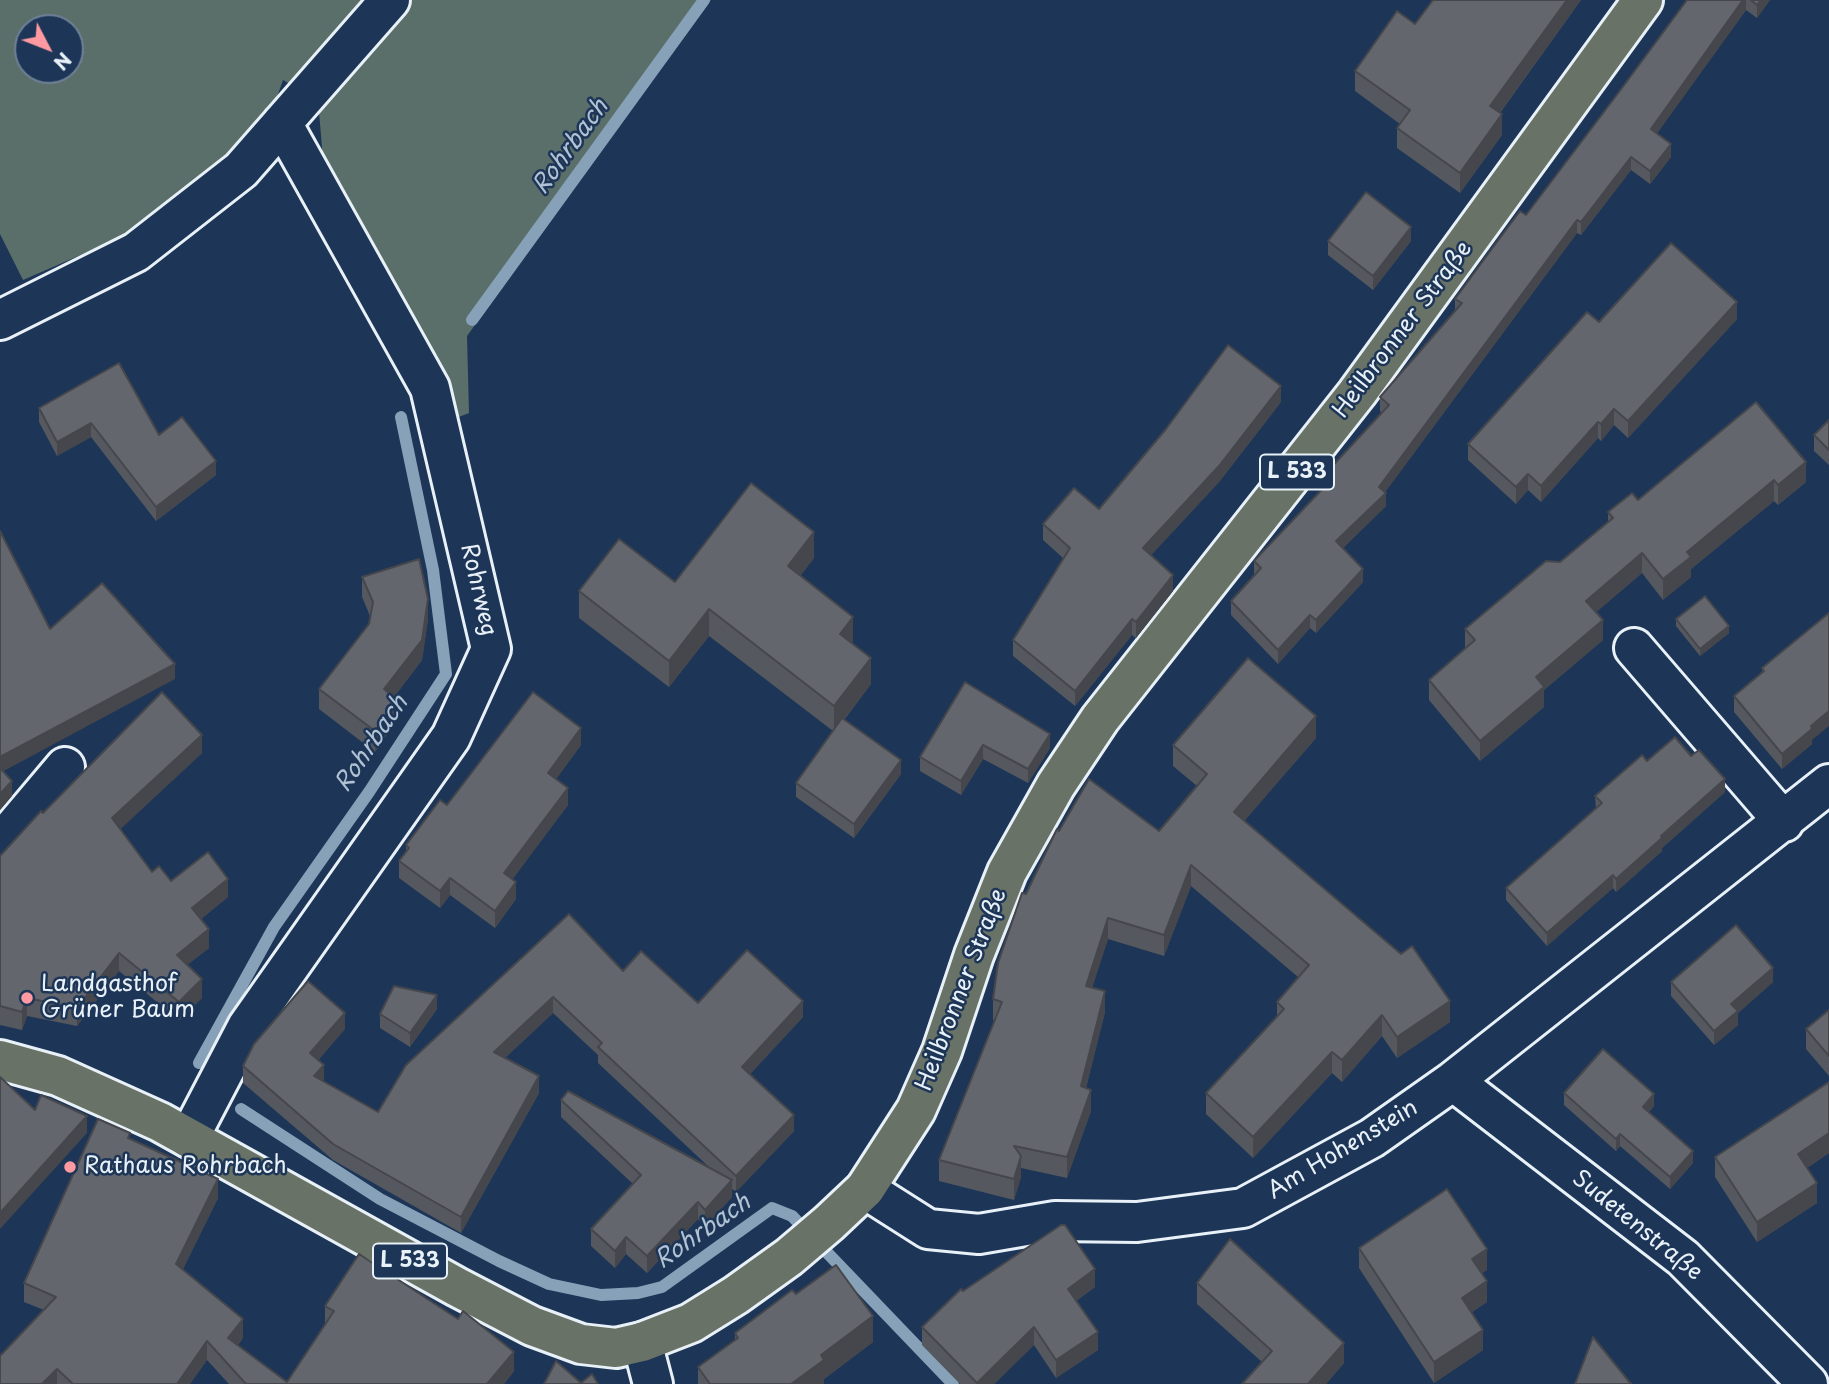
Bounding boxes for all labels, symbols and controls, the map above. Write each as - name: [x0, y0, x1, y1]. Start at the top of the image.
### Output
- north arrow: [14, 14, 84, 84]
- text: N: [48, 47, 79, 77]
- water label: Rohrbach: [527, 94, 615, 200]
- street label: Heilbronner Straße: [1328, 236, 1478, 424]
- road number: L 533: [1260, 454, 1334, 490]
- street label: Rohrweg: [454, 541, 502, 639]
- water label: Rohrbach: [329, 690, 415, 798]
- street label: Heilbronner Straße: [911, 885, 1013, 1095]
- place label: Landgasthof Grüner Baum: [41, 971, 195, 1025]
- marker: Landgasthof Grüner Baum: [19, 990, 35, 1006]
- street label: Am Hohenstein: [1263, 1094, 1423, 1206]
- place label: Rathaus Rohrbach: [84, 1153, 287, 1181]
- marker: Rathaus Rohrbach: [62, 1159, 78, 1175]
- street label: Sudetenstraße: [1566, 1165, 1708, 1287]
- water label: Rohrbach: [650, 1189, 756, 1275]
- road number: L 533: [373, 1244, 447, 1278]

